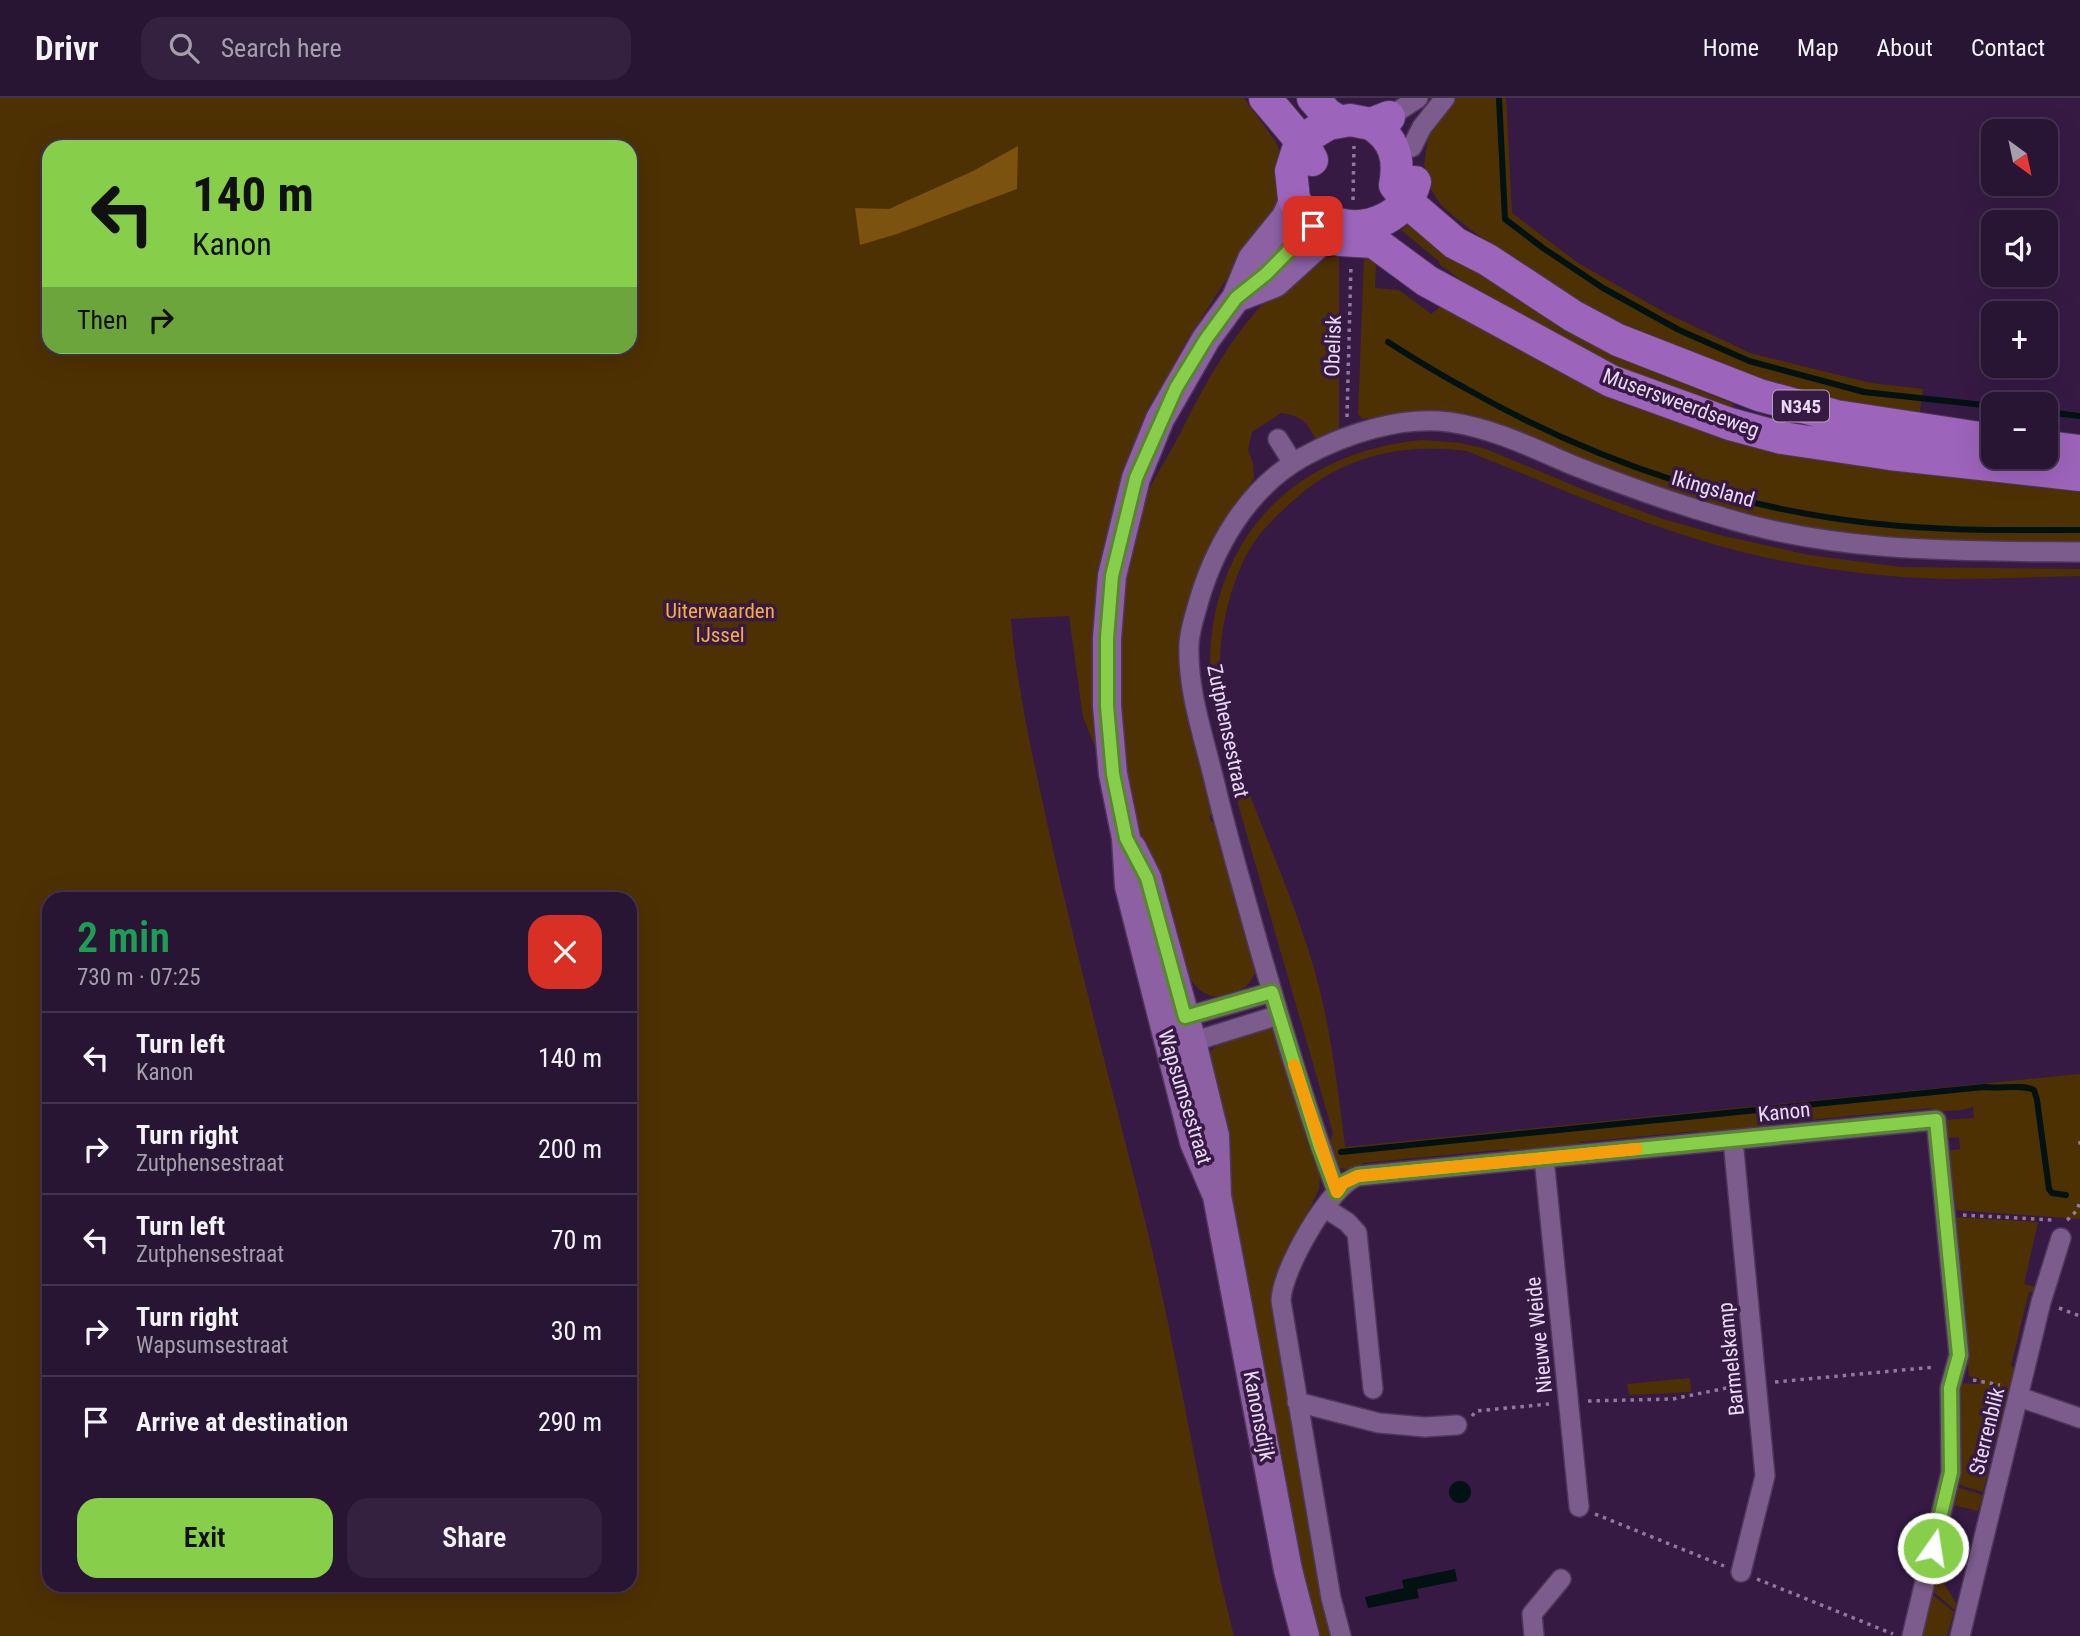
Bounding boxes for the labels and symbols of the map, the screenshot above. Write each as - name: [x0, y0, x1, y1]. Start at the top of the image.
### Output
- north arrow: [1981, 119, 2058, 196]
- pin: [1283, 196, 1343, 256]
- street label: Obelisk: [1320, 314, 1346, 377]
- street label: Musersweerdseweg: [1600, 364, 1762, 442]
- road number: N345: [1773, 390, 1829, 422]
- street label: Ikingsland: [1669, 466, 1757, 512]
- park label: Uiterwaarden IJssel: [665, 599, 775, 647]
- street label: Zutphensestraat: [1202, 662, 1254, 800]
- street label: Wapsumsestraat: [1153, 1027, 1217, 1167]
- street label: Kanon: [1757, 1097, 1811, 1127]
- street label: Nieuwe Weide: [1521, 1276, 1557, 1394]
- street label: Barmelskamp: [1713, 1301, 1749, 1417]
- street label: Kanonsdijk: [1239, 1369, 1280, 1464]
- street label: Sterrenblik: [1965, 1384, 2010, 1477]
- position arrow: [1896, 1511, 1970, 1585]

